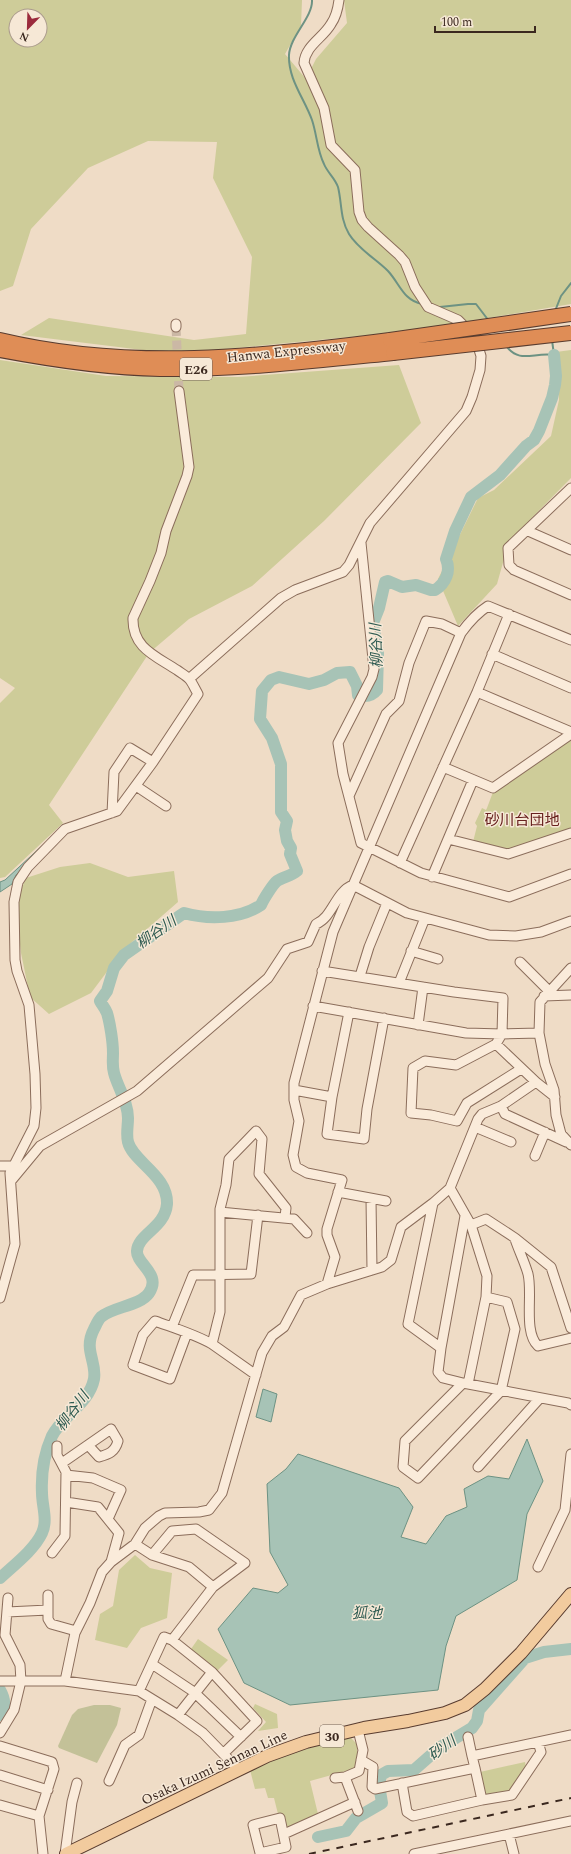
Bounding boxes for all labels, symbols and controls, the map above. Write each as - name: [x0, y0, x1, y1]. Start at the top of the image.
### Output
- north arrow: [8, 8, 48, 48]
- scale bar: [435, 8, 535, 34]
- text: 100 m: [441, 13, 472, 32]
- text: N: [17, 27, 32, 46]
- street label: Hanwa Expressway: [226, 335, 348, 368]
- road number: E26: [180, 358, 212, 380]
- water label: 柳谷川: [364, 621, 389, 669]
- district label: 砂川台団地: [484, 809, 560, 832]
- water label: 柳谷川: [131, 909, 183, 955]
- water label: 柳谷川: [50, 1385, 96, 1436]
- water label: 狐池: [352, 1602, 384, 1625]
- street label: Osaka Izumi Sennan Line: [138, 1724, 291, 1811]
- road number: 30: [320, 1725, 344, 1747]
- water label: 砂川: [423, 1729, 463, 1766]

